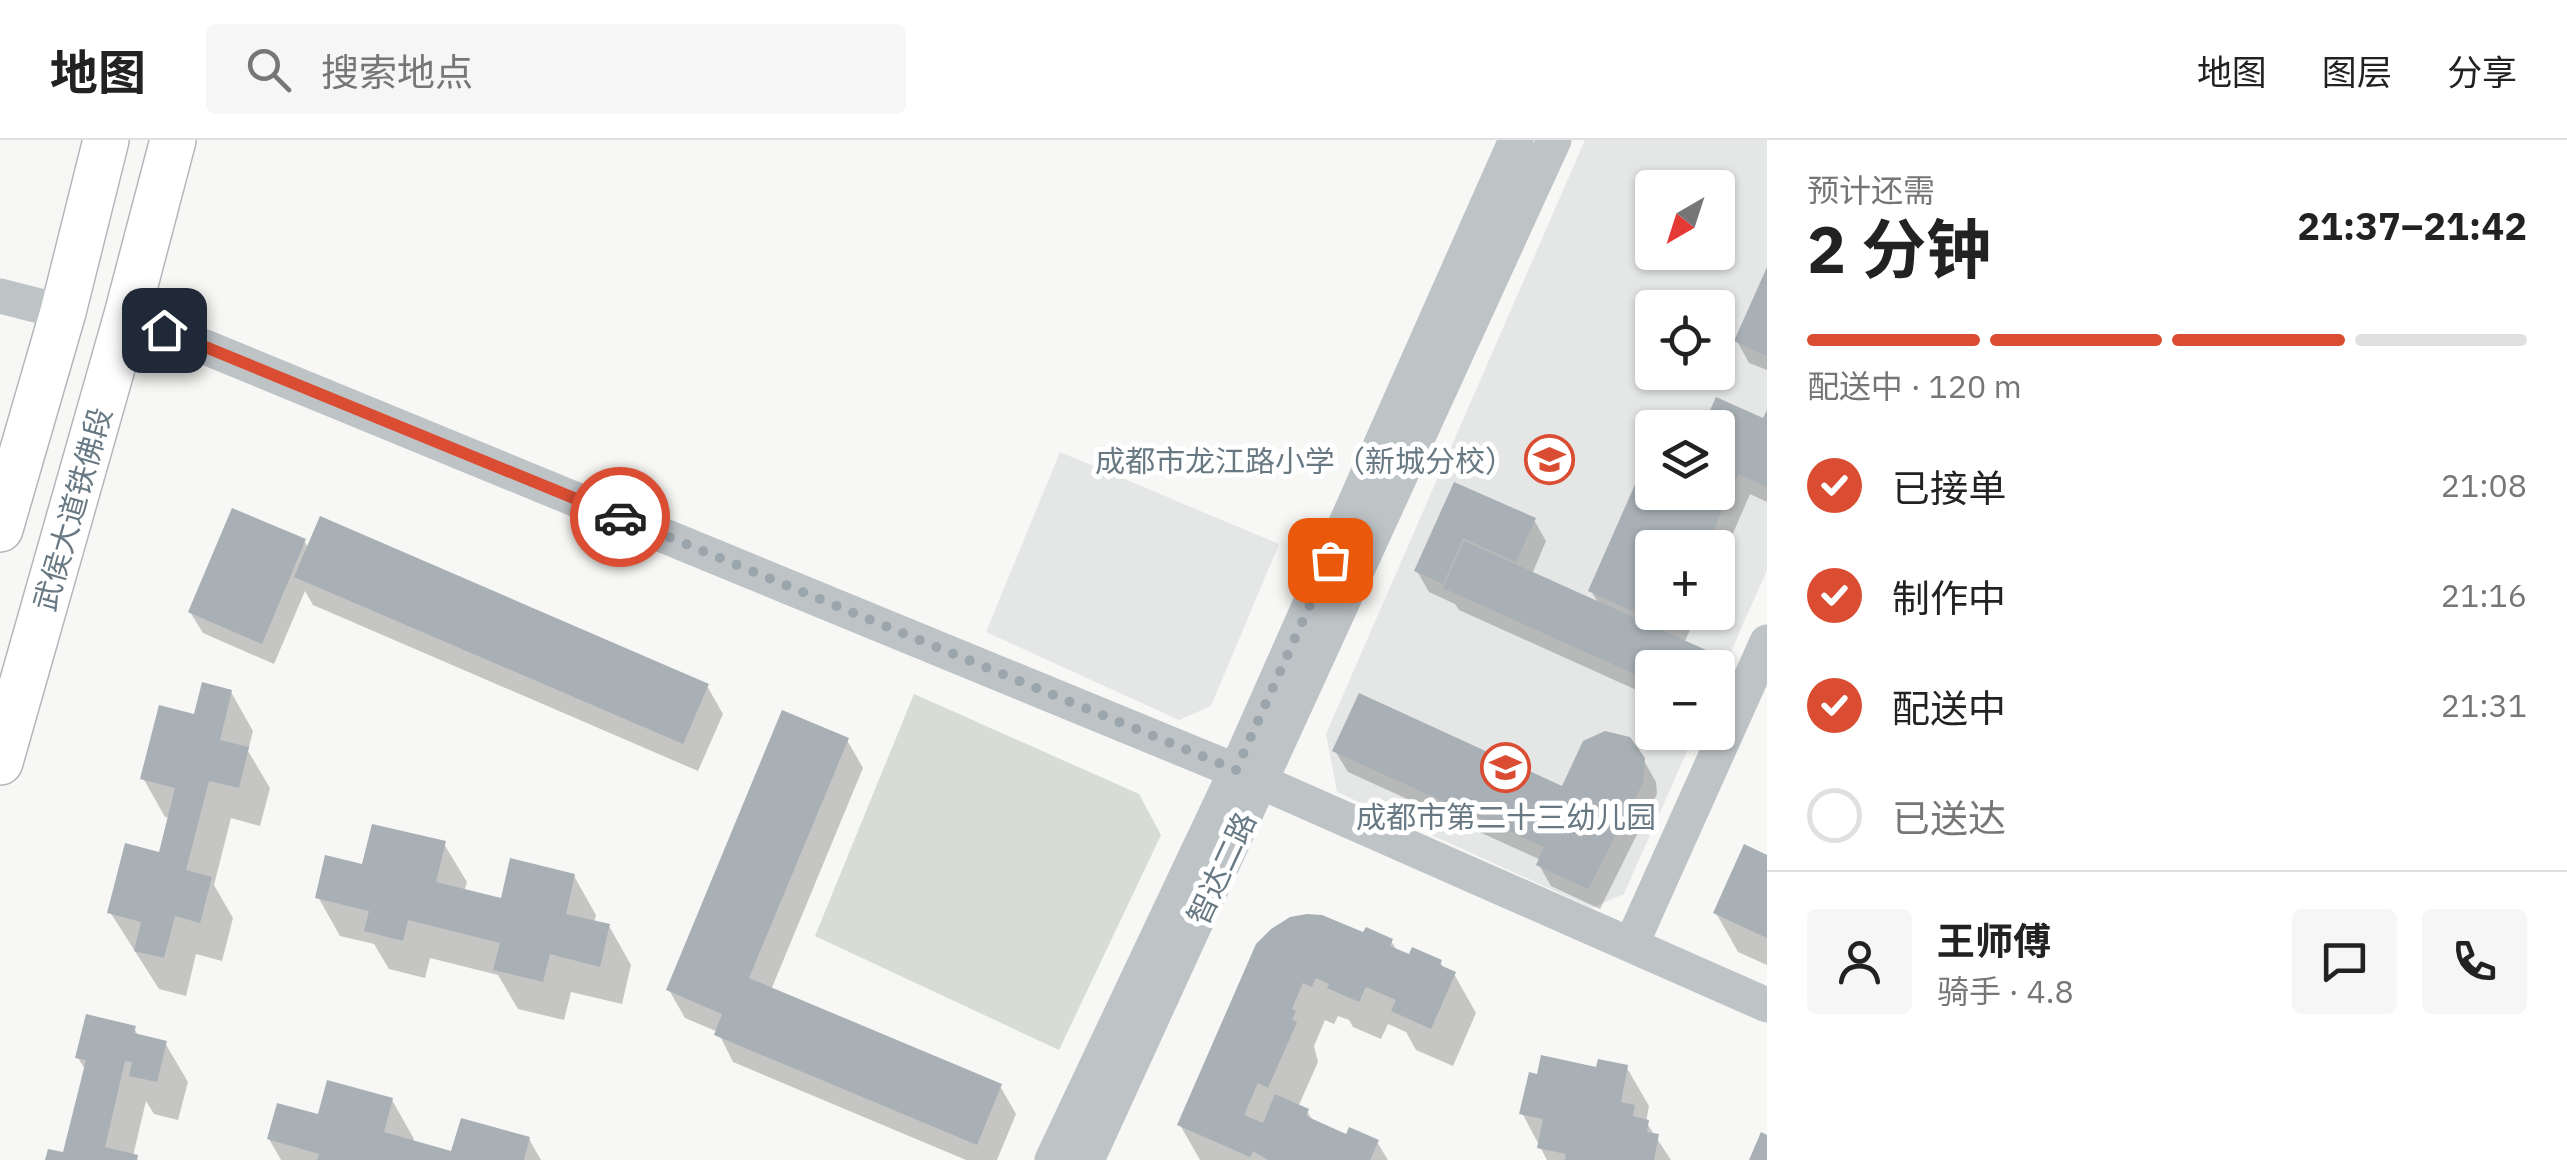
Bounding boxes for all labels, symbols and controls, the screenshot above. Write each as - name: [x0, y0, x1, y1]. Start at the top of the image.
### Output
- search box: [206, 24, 906, 114]
- text: 地图: [50, 41, 146, 103]
- icon: search: [241, 42, 296, 97]
- text: 搜索地点: [321, 47, 473, 96]
- text: 地图: [2197, 49, 2267, 95]
- text: 图层: [2322, 49, 2392, 95]
- text: 分享: [2447, 49, 2517, 95]
- text: 预计还需: [1807, 169, 1935, 211]
- north arrow: [1635, 170, 1735, 270]
- map controls: [1635, 170, 1735, 750]
- text: 21:37–21:42: [2297, 201, 2527, 250]
- text: 2 分钟: [1807, 206, 1991, 291]
- pin: [122, 288, 207, 373]
- button: locate: [1635, 290, 1735, 390]
- icon: home: [137, 303, 192, 358]
- text: 配送中 · 120 m: [1807, 365, 2022, 407]
- street label: 武侯大道铁佛段: [24, 403, 120, 615]
- button: layers: [1635, 410, 1735, 510]
- school or university icon: 成都市龙江路小学（新城分校）: [1524, 434, 1576, 486]
- place label: 成都市龙江路小学（新城分校）: [1095, 441, 1515, 480]
- icon: check: [1807, 458, 1862, 513]
- text: 已接单: [1892, 463, 2006, 512]
- text: 21:08: [2441, 464, 2527, 506]
- courier: [570, 467, 670, 567]
- icon: car: [593, 490, 648, 545]
- pin: [1288, 518, 1373, 603]
- button: +: [1635, 530, 1735, 630]
- icon: bag: [1303, 533, 1358, 588]
- icon: check: [1807, 568, 1862, 623]
- text: 制作中: [1892, 573, 2006, 622]
- text: 21:16: [2441, 574, 2527, 616]
- button: −: [1635, 650, 1735, 750]
- icon: check: [1807, 678, 1862, 733]
- text: 配送中: [1892, 683, 2006, 732]
- text: 21:31: [2441, 684, 2527, 726]
- school or university icon: 成都市第二十三幼儿园: [1480, 741, 1532, 793]
- text: 已送达: [1892, 793, 2006, 842]
- place label: 成都市第二十三幼儿园: [1356, 797, 1656, 836]
- street label: 智达二路: [1178, 805, 1264, 931]
- button: person: [1807, 909, 1912, 1014]
- button: chat: [2292, 909, 2397, 1014]
- button: phone: [2422, 909, 2527, 1014]
- text: 王师傅: [1937, 916, 2051, 965]
- text: 骑手 · 4.8: [1937, 970, 2074, 1012]

